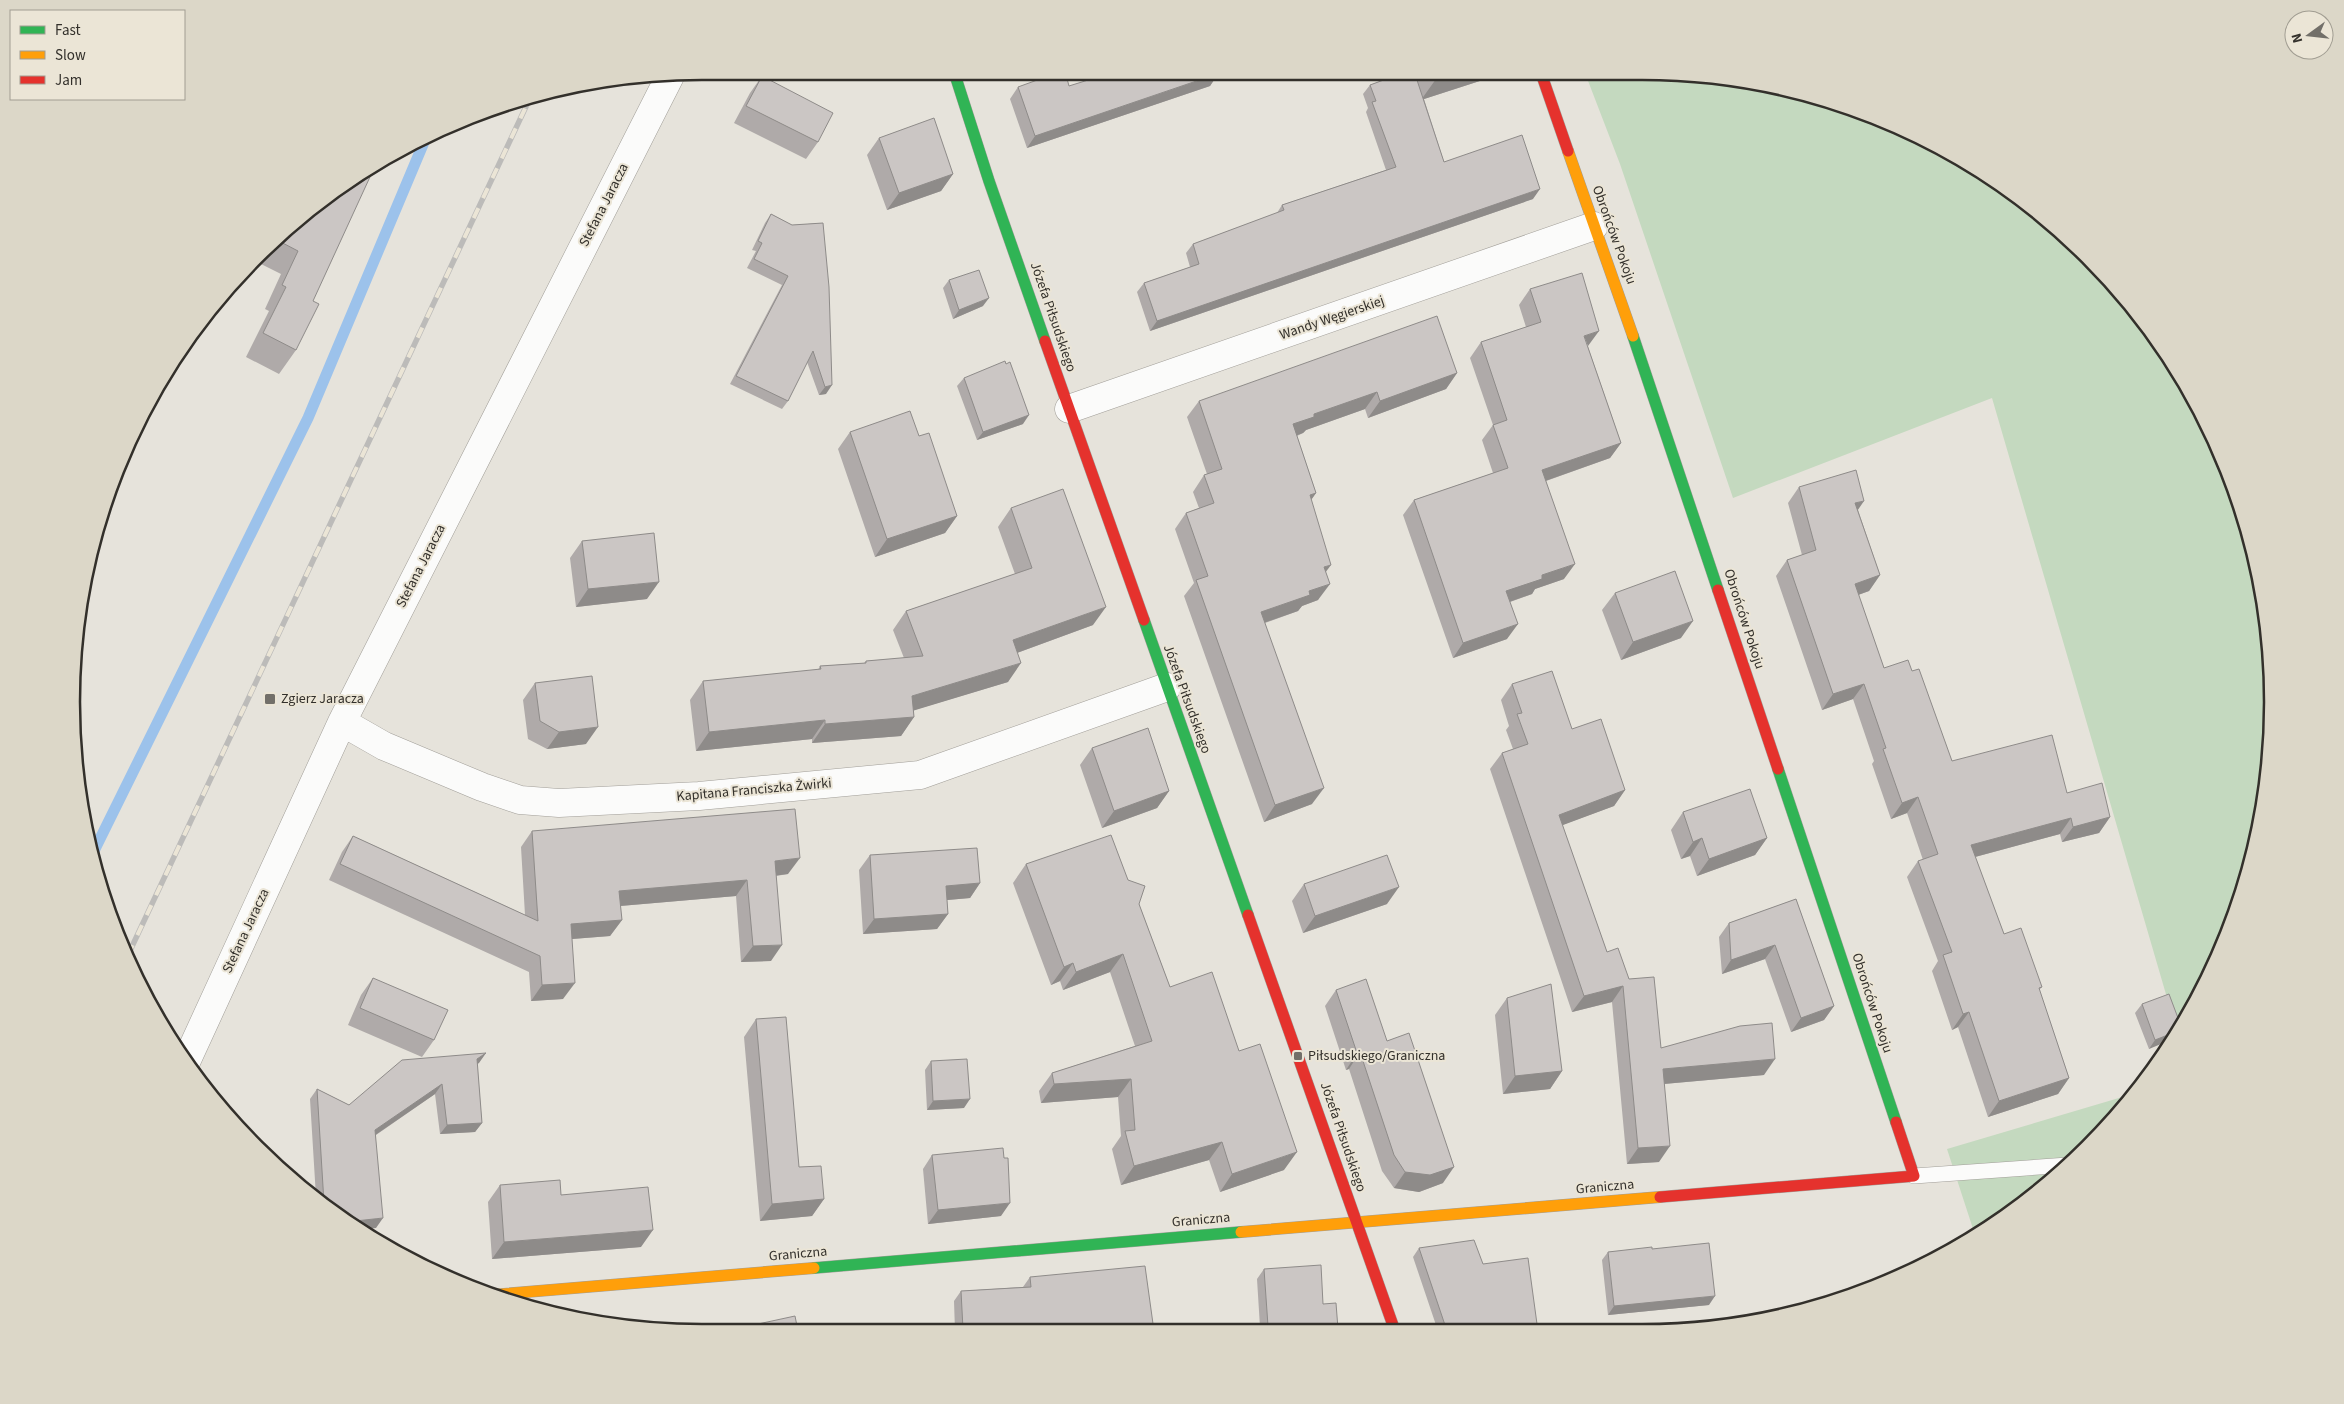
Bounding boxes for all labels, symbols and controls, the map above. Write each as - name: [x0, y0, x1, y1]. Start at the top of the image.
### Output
- legend: [10, 10, 185, 100]
- north arrow: [2284, 10, 2334, 60]
- text: Fast: [55, 20, 81, 41]
- text: N: [2287, 31, 2308, 45]
- text: Slow: [55, 45, 86, 66]
- text: Jam: [55, 70, 82, 91]
- street label: Stefana Jaracza: [574, 160, 634, 250]
- street label: Obrońców Pokoju: [1587, 183, 1641, 287]
- street label: Józefa Piłsudskiego: [1025, 259, 1081, 375]
- street label: Wandy Węgierskiej: [1277, 291, 1387, 345]
- street label: Stefana Jaracza: [391, 521, 451, 611]
- street label: Obrońców Pokoju: [1718, 566, 1770, 672]
- street label: Józefa Piłsudskiego: [1158, 642, 1216, 756]
- place label: Zgierz Jaracza: [281, 689, 364, 709]
- marker: Zgierz Jaracza: [263, 692, 277, 706]
- street label: Kapitana Franciszka Żwirki: [676, 773, 832, 807]
- street label: Stefana Jaracza: [218, 885, 274, 977]
- street label: Obrońców Pokoju: [1846, 950, 1898, 1056]
- place label: Piłsudskiego/Graniczna: [1308, 1046, 1445, 1066]
- marker: Piłsudskiego/Graniczna: [1292, 1050, 1304, 1062]
- street label: Józefa Piłsudskiego: [1315, 1079, 1371, 1195]
- street label: Graniczna: [1575, 1174, 1635, 1200]
- street label: Graniczna: [1171, 1207, 1231, 1233]
- street label: Graniczna: [768, 1241, 828, 1267]

